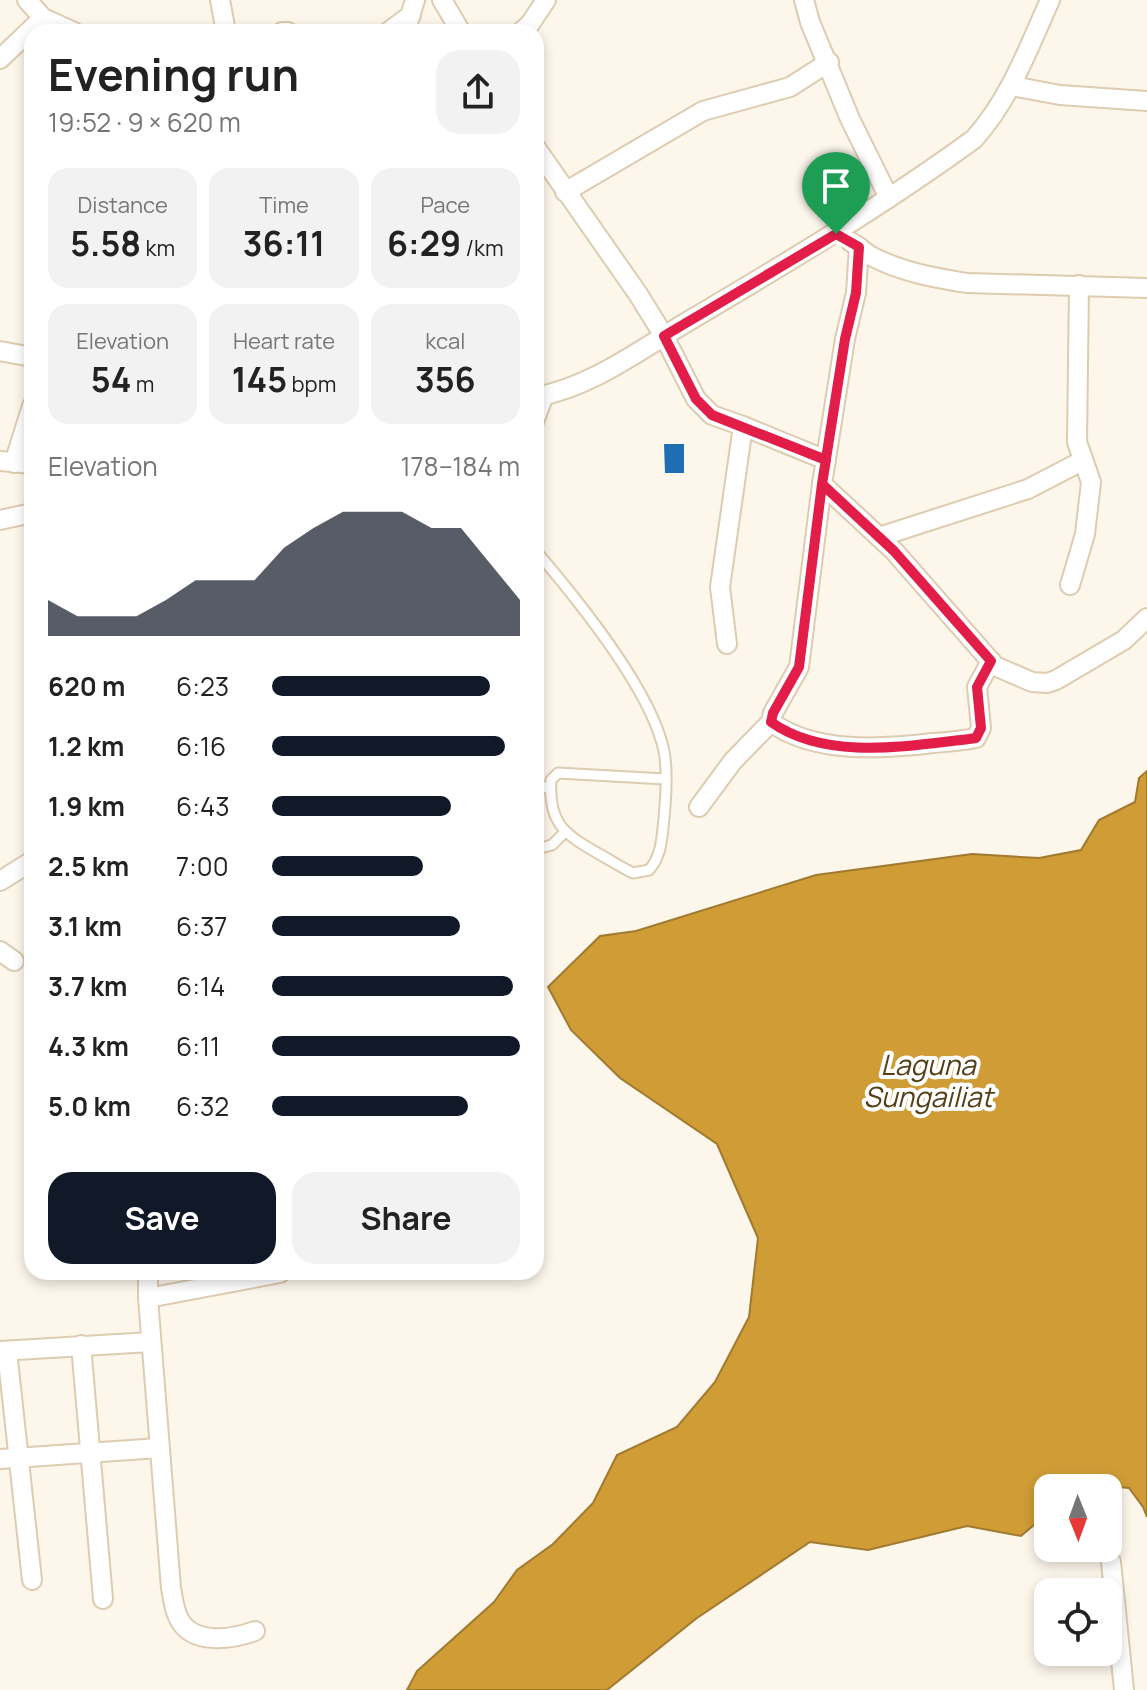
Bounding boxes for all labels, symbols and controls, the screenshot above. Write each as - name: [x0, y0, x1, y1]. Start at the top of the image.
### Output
- text: Evening run: [48, 44, 299, 104]
- button: share: [436, 50, 520, 134]
- text: 19:52 · 9 × 620 m: [48, 104, 241, 140]
- pin: [802, 152, 870, 234]
- icon: arrive: [814, 164, 858, 208]
- text: Distance: [78, 190, 168, 220]
- text: Time: [259, 190, 309, 220]
- text: Pace: [420, 190, 470, 220]
- text: 5.58: [70, 220, 141, 266]
- text: 36:11: [243, 220, 325, 266]
- text: 6:29: [387, 220, 461, 266]
- text: km: [141, 233, 175, 263]
- text: /km: [461, 233, 504, 263]
- text: Elevation: [76, 326, 169, 356]
- text: Heart rate: [233, 326, 335, 356]
- text: kcal: [425, 326, 465, 356]
- text: 54: [91, 356, 131, 402]
- text: 145: [232, 356, 287, 402]
- text: 356: [415, 356, 476, 402]
- text: m: [131, 369, 155, 399]
- text: bpm: [287, 369, 336, 399]
- text: Elevation: [48, 448, 158, 484]
- text: 178–184 m: [400, 448, 520, 484]
- text: 620 m: [48, 668, 125, 704]
- text: 6:23: [176, 668, 229, 704]
- text: 1.2 km: [48, 728, 124, 764]
- text: 6:16: [176, 728, 226, 764]
- text: 1.9 km: [48, 788, 125, 824]
- text: 6:43: [176, 788, 230, 824]
- text: 2.5 km: [48, 848, 129, 884]
- text: 7:00: [176, 848, 229, 884]
- text: 3.1 km: [48, 908, 122, 944]
- text: 6:37: [176, 908, 227, 944]
- text: 3.7 km: [48, 968, 127, 1004]
- text: 6:14: [176, 968, 225, 1004]
- text: 4.3 km: [48, 1028, 129, 1064]
- text: 6:11: [176, 1028, 220, 1064]
- water label: Laguna Sungailiat: [863, 1045, 995, 1115]
- text: 5.0 km: [48, 1088, 131, 1124]
- text: 6:32: [176, 1088, 229, 1124]
- button: Save: [48, 1172, 276, 1264]
- button: Share: [292, 1172, 520, 1264]
- north arrow: [1034, 1474, 1122, 1562]
- map controls: [1034, 1474, 1122, 1666]
- button: locate: [1034, 1578, 1122, 1666]

